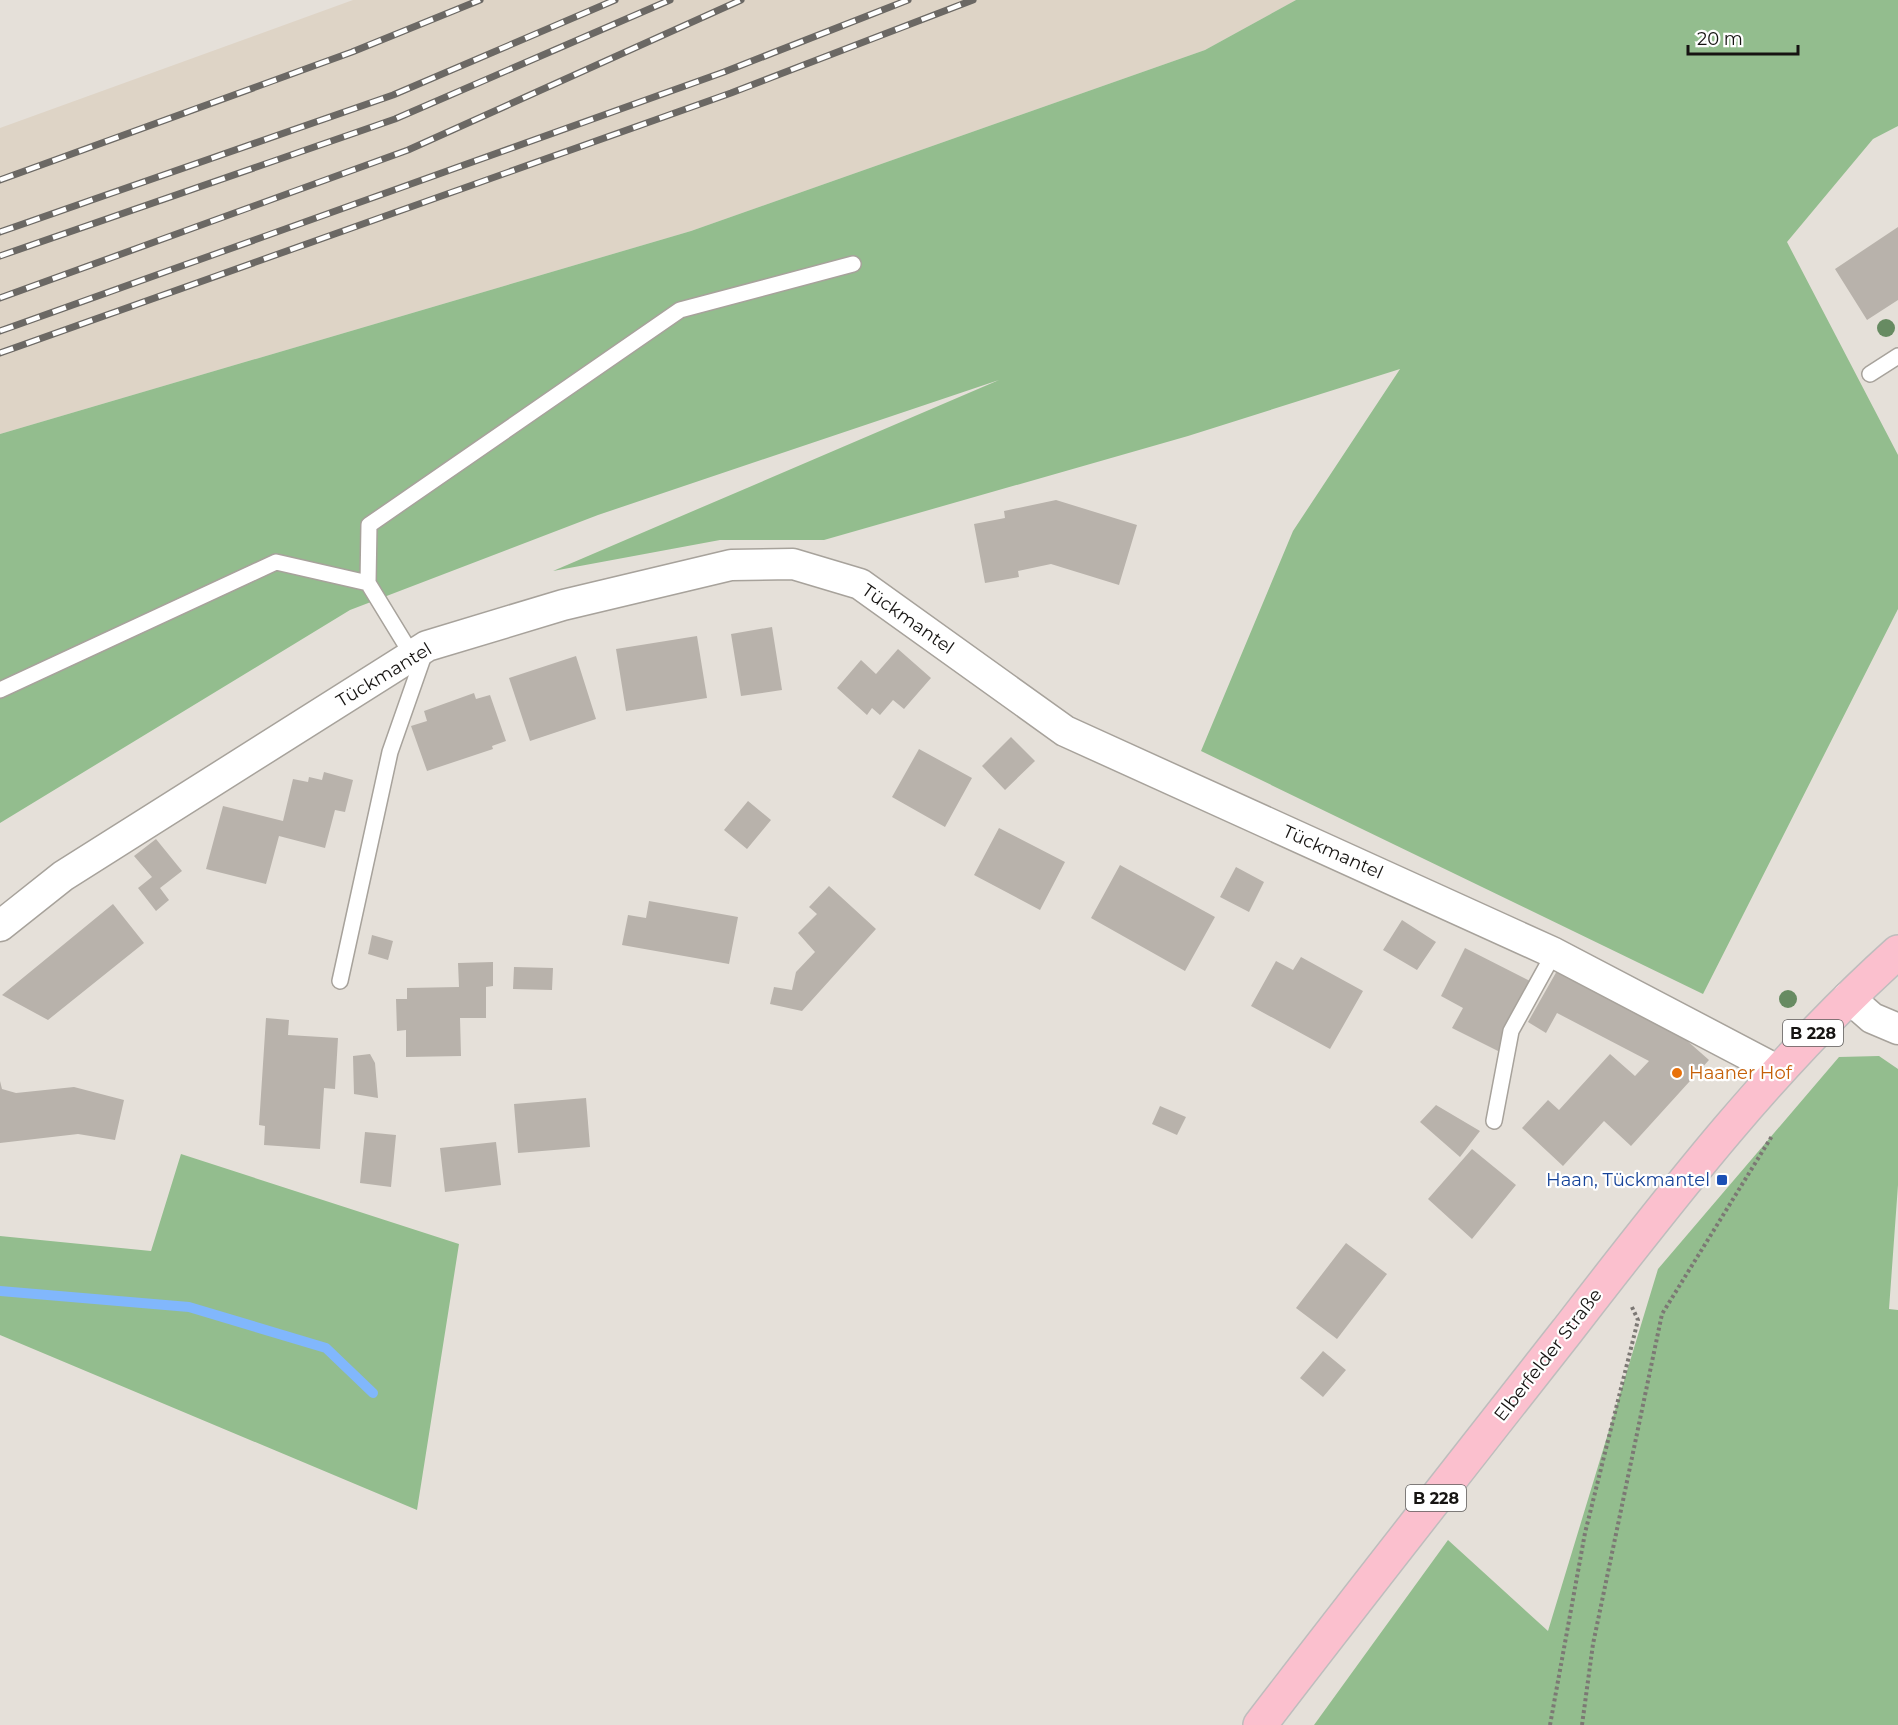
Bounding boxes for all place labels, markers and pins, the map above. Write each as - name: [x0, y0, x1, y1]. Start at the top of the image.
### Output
- place label: Haaner Hof: [1689, 1062, 1793, 1084]
- marker: Haaner Hof: [1670, 1066, 1684, 1080]
- place label: Haan, Tückmantel: [1546, 1169, 1710, 1191]
- marker: Haan, Tückmantel: [1715, 1173, 1729, 1187]

